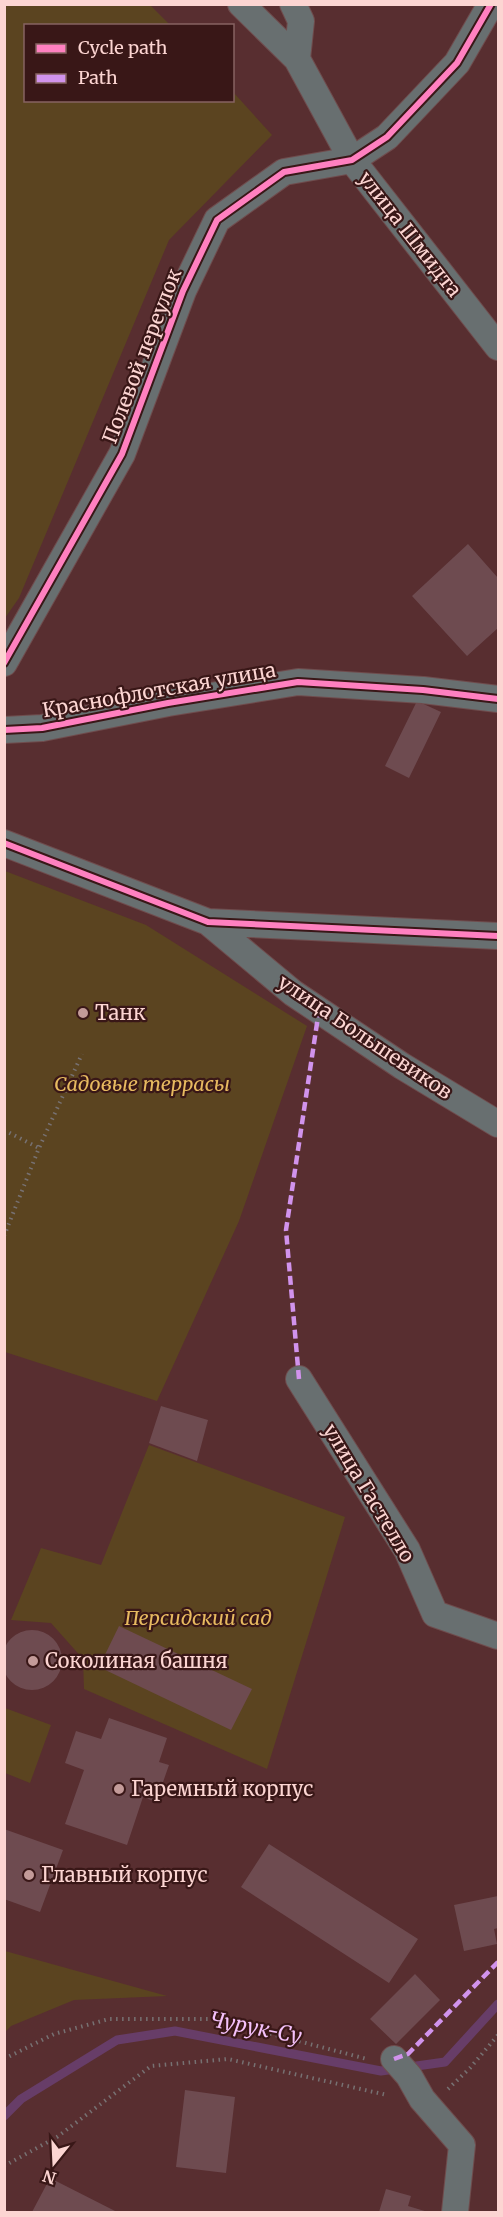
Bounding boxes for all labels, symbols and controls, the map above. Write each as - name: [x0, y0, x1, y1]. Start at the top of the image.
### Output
- legend: [24, 24, 234, 102]
- text: Cycle path: [78, 36, 168, 59]
- text: Path: [78, 66, 118, 89]
- street label: улица Шмидта: [354, 166, 467, 302]
- street label: Полевой переулок: [97, 265, 187, 447]
- street label: Краснофлотская улица: [40, 657, 278, 722]
- street label: улица Большевиков: [273, 969, 457, 1104]
- place label: Танк: [95, 1000, 146, 1025]
- marker: Танк: [76, 1006, 90, 1020]
- park label: Садовые террасы: [54, 1071, 230, 1096]
- street label: улица Гастелло: [318, 1419, 421, 1567]
- park label: Персидский сад: [124, 1605, 272, 1630]
- place label: Соколиная башня: [45, 1648, 228, 1673]
- marker: Соколиная башня: [26, 1654, 40, 1668]
- place label: Гаремный корпус: [131, 1776, 313, 1801]
- marker: Гаремный корпус: [112, 1782, 126, 1796]
- place label: Главный корпус: [41, 1862, 208, 1887]
- marker: Главный корпус: [22, 1868, 36, 1882]
- water label: Чурук-Су: [208, 2005, 304, 2050]
- north arrow: [24, 2133, 84, 2193]
- text: N: [40, 2166, 58, 2189]

